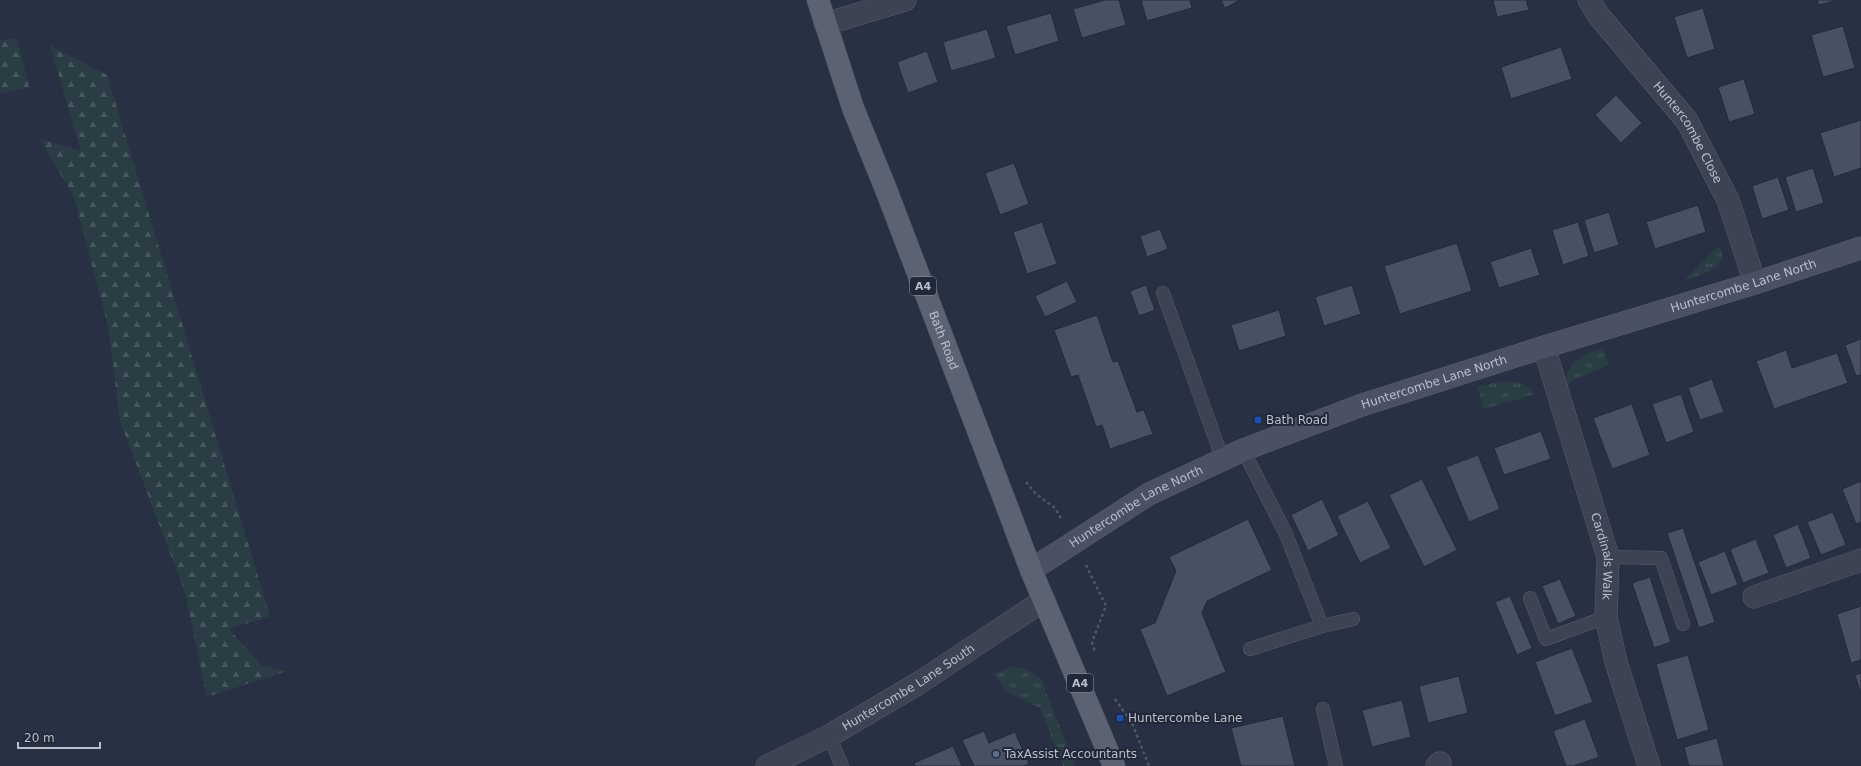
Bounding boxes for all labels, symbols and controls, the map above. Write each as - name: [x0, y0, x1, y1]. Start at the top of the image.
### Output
- street label: Huntercombe Close: [1650, 79, 1725, 186]
- street label: Huntercombe Lane North: [1669, 256, 1818, 315]
- road number: A4: [910, 277, 936, 295]
- street label: Bath Road: [926, 309, 961, 372]
- street label: Huntercombe Lane North: [1360, 352, 1509, 412]
- place label: Bath Road: [1266, 413, 1328, 427]
- marker: Bath Road: [1253, 415, 1263, 425]
- street label: Huntercombe Lane North: [1067, 463, 1205, 550]
- street label: Cardinals Walk: [1588, 511, 1615, 600]
- street label: Huntercombe Lane South: [840, 641, 977, 734]
- road number: A4: [1067, 674, 1093, 692]
- place label: Huntercombe Lane: [1128, 711, 1242, 725]
- marker: Huntercombe Lane: [1115, 713, 1125, 723]
- scale bar: [18, 724, 100, 750]
- text: 20 m: [24, 731, 55, 745]
- place label: TaxAssist Accountants: [1003, 747, 1137, 761]
- marker: TaxAssist Accountants: [991, 749, 1001, 759]

